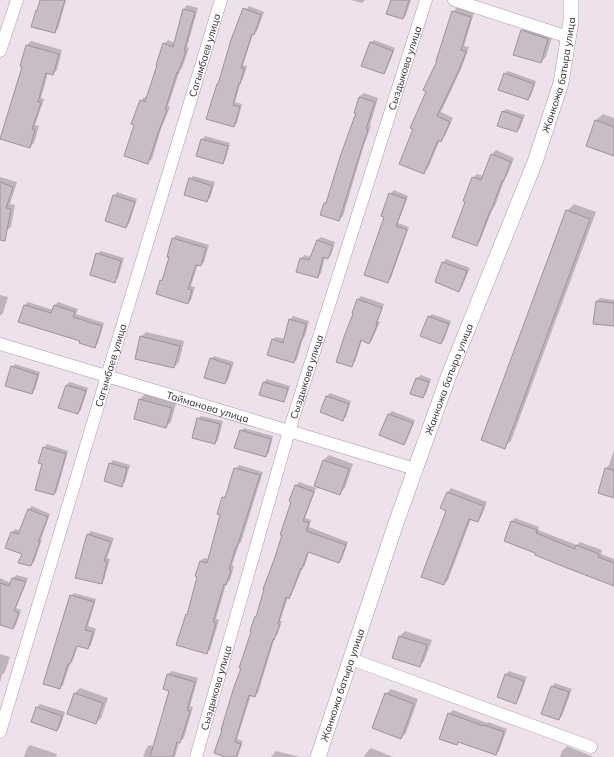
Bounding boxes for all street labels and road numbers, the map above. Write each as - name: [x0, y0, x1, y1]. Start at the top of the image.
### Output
- street label: Сагымбаев улица: [186, 12, 223, 98]
- street label: Жанкожа батыра улица: [539, 17, 578, 134]
- street label: Сыздыкова улица: [385, 24, 424, 112]
- street label: Жанкожа батыра улица: [422, 321, 476, 436]
- street label: Сагымбаев улица: [92, 322, 129, 408]
- street label: Сыздыкова улица: [287, 333, 326, 420]
- street label: Тайманова улица: [165, 388, 251, 425]
- street label: Жанкожа батыра улица: [317, 627, 367, 743]
- street label: Сыздыкова улица: [197, 644, 234, 732]

